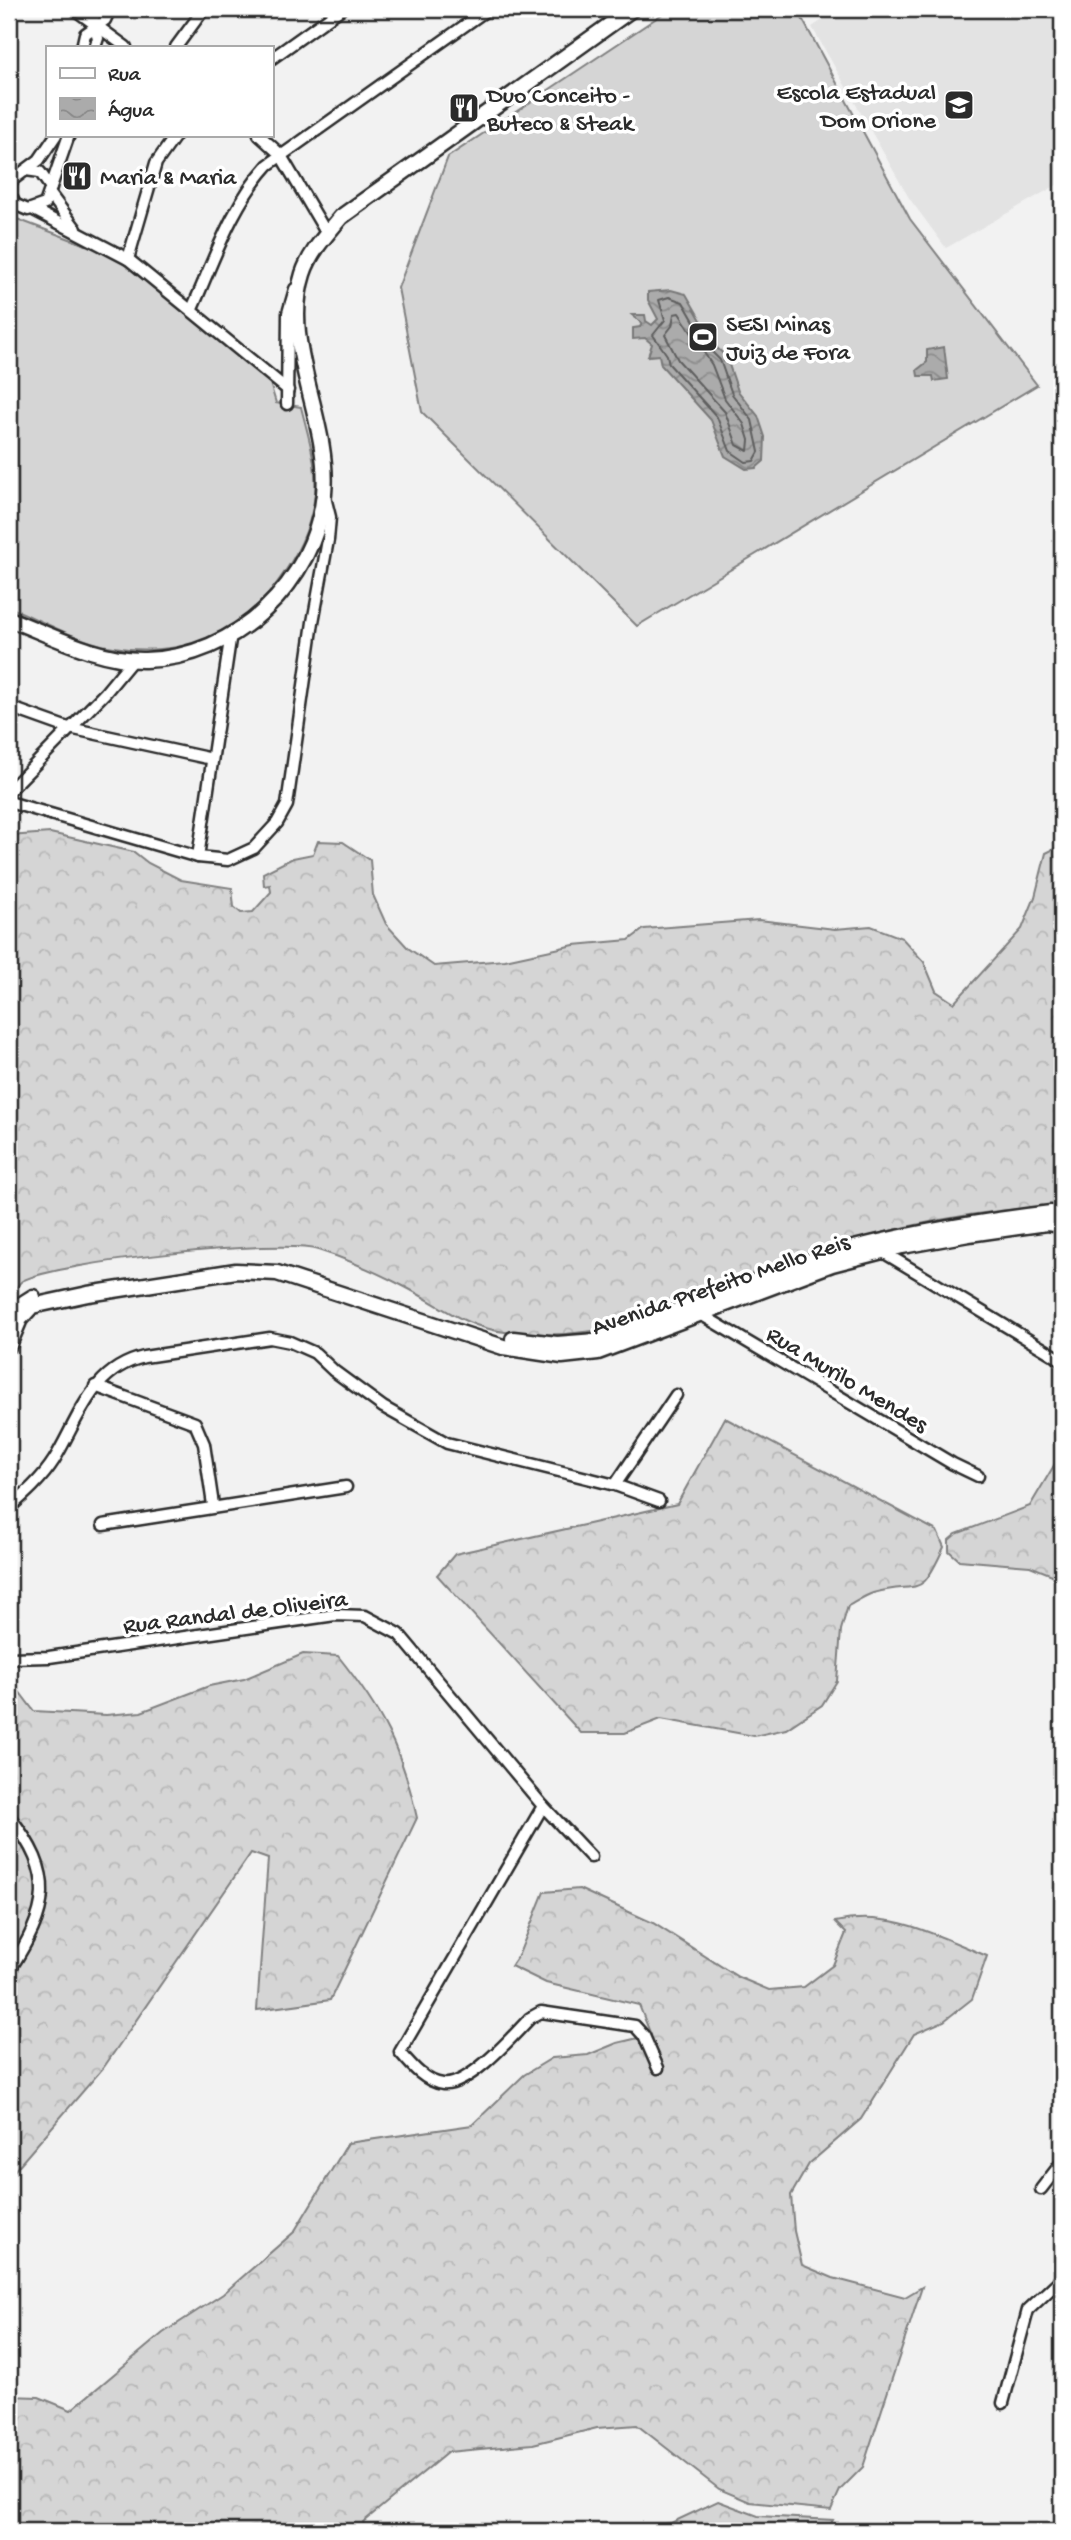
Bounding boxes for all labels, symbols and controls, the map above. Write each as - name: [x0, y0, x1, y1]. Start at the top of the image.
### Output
- legend: [46, 46, 273, 136]
- text: Rua: [108, 64, 142, 89]
- place label: Escola Estadual Dom Orione: [776, 80, 937, 137]
- place label: Duo Conceito - Buteco & Steak: [485, 83, 635, 140]
- school or university icon: Escola Estadual Dom Orione: [942, 88, 976, 122]
- restaurant icon: Duo Conceito - Buteco & Steak: [447, 91, 481, 125]
- text: Água: [108, 99, 155, 125]
- restaurant icon: Maria & Maria: [60, 159, 94, 193]
- place label: Maria & Maria: [100, 165, 237, 194]
- place label: SESI Minas Juiz de Fora: [726, 312, 851, 369]
- sports icon: SESI Minas Juiz de Fora: [686, 320, 720, 354]
- street label: Avenida Prefeito Mello Reis: [589, 1228, 855, 1344]
- street label: Rua Murilo Mendes: [760, 1321, 933, 1441]
- street label: Rua Randal de Oliveira: [122, 1586, 350, 1643]

